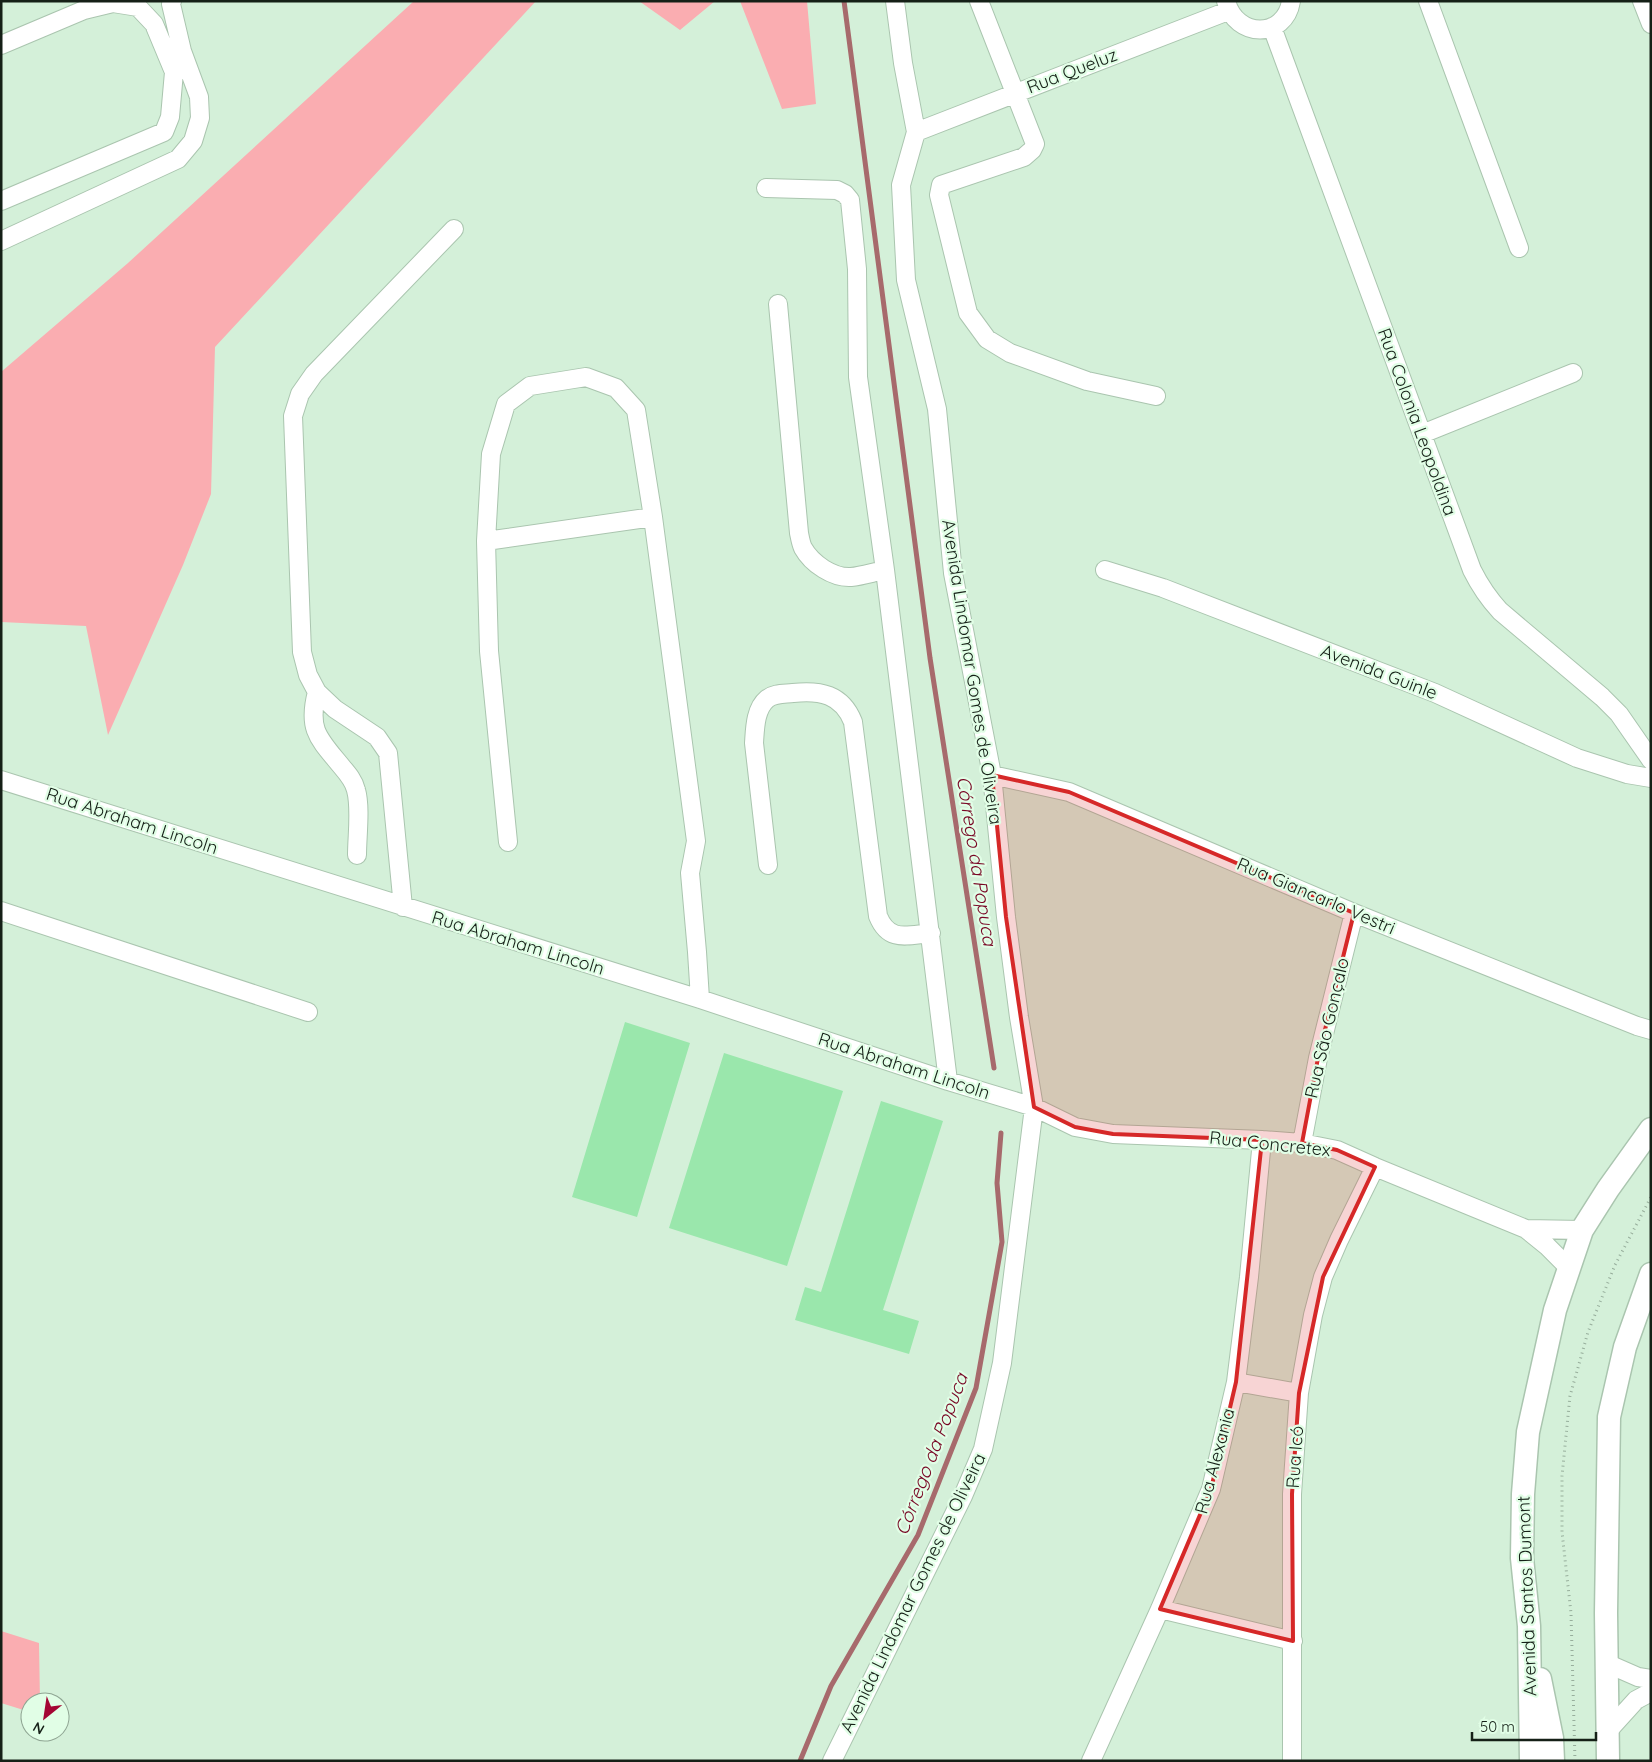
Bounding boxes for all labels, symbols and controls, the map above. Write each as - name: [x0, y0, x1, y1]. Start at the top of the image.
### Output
- street label: Rua Queluz: [1023, 43, 1120, 98]
- street label: Rua Colonia Leopoldina: [1373, 325, 1462, 519]
- street label: Avenida Lindomar Gomes de Oliveira: [937, 518, 1008, 826]
- street label: Avenida Guinle: [1318, 639, 1441, 704]
- water label: Córrego da Popuca: [952, 774, 1002, 949]
- street label: Rua Abraham Lincoln: [43, 782, 221, 859]
- street label: Rua Giancarlo Vestri: [1234, 852, 1399, 939]
- street label: Rua Abraham Lincoln: [429, 905, 607, 980]
- street label: Rua São Gonçalo: [1299, 955, 1354, 1100]
- street label: Rua Abraham Lincoln: [815, 1027, 993, 1104]
- street label: Rua Concretex: [1208, 1126, 1332, 1161]
- water label: Córrego da Popuca: [889, 1368, 973, 1538]
- street label: Rua Alexania: [1189, 1406, 1240, 1516]
- street label: Rua Icó: [1281, 1425, 1308, 1489]
- street label: Avenida Lindomar Gomes de Oliveira: [835, 1449, 991, 1737]
- street label: Avenida Santos Dumont: [1512, 1495, 1541, 1697]
- north arrow: [20, 1692, 70, 1742]
- scale bar: [1472, 1710, 1596, 1742]
- text: 50 m: [1480, 1717, 1515, 1736]
- text: N: [30, 1718, 47, 1739]

